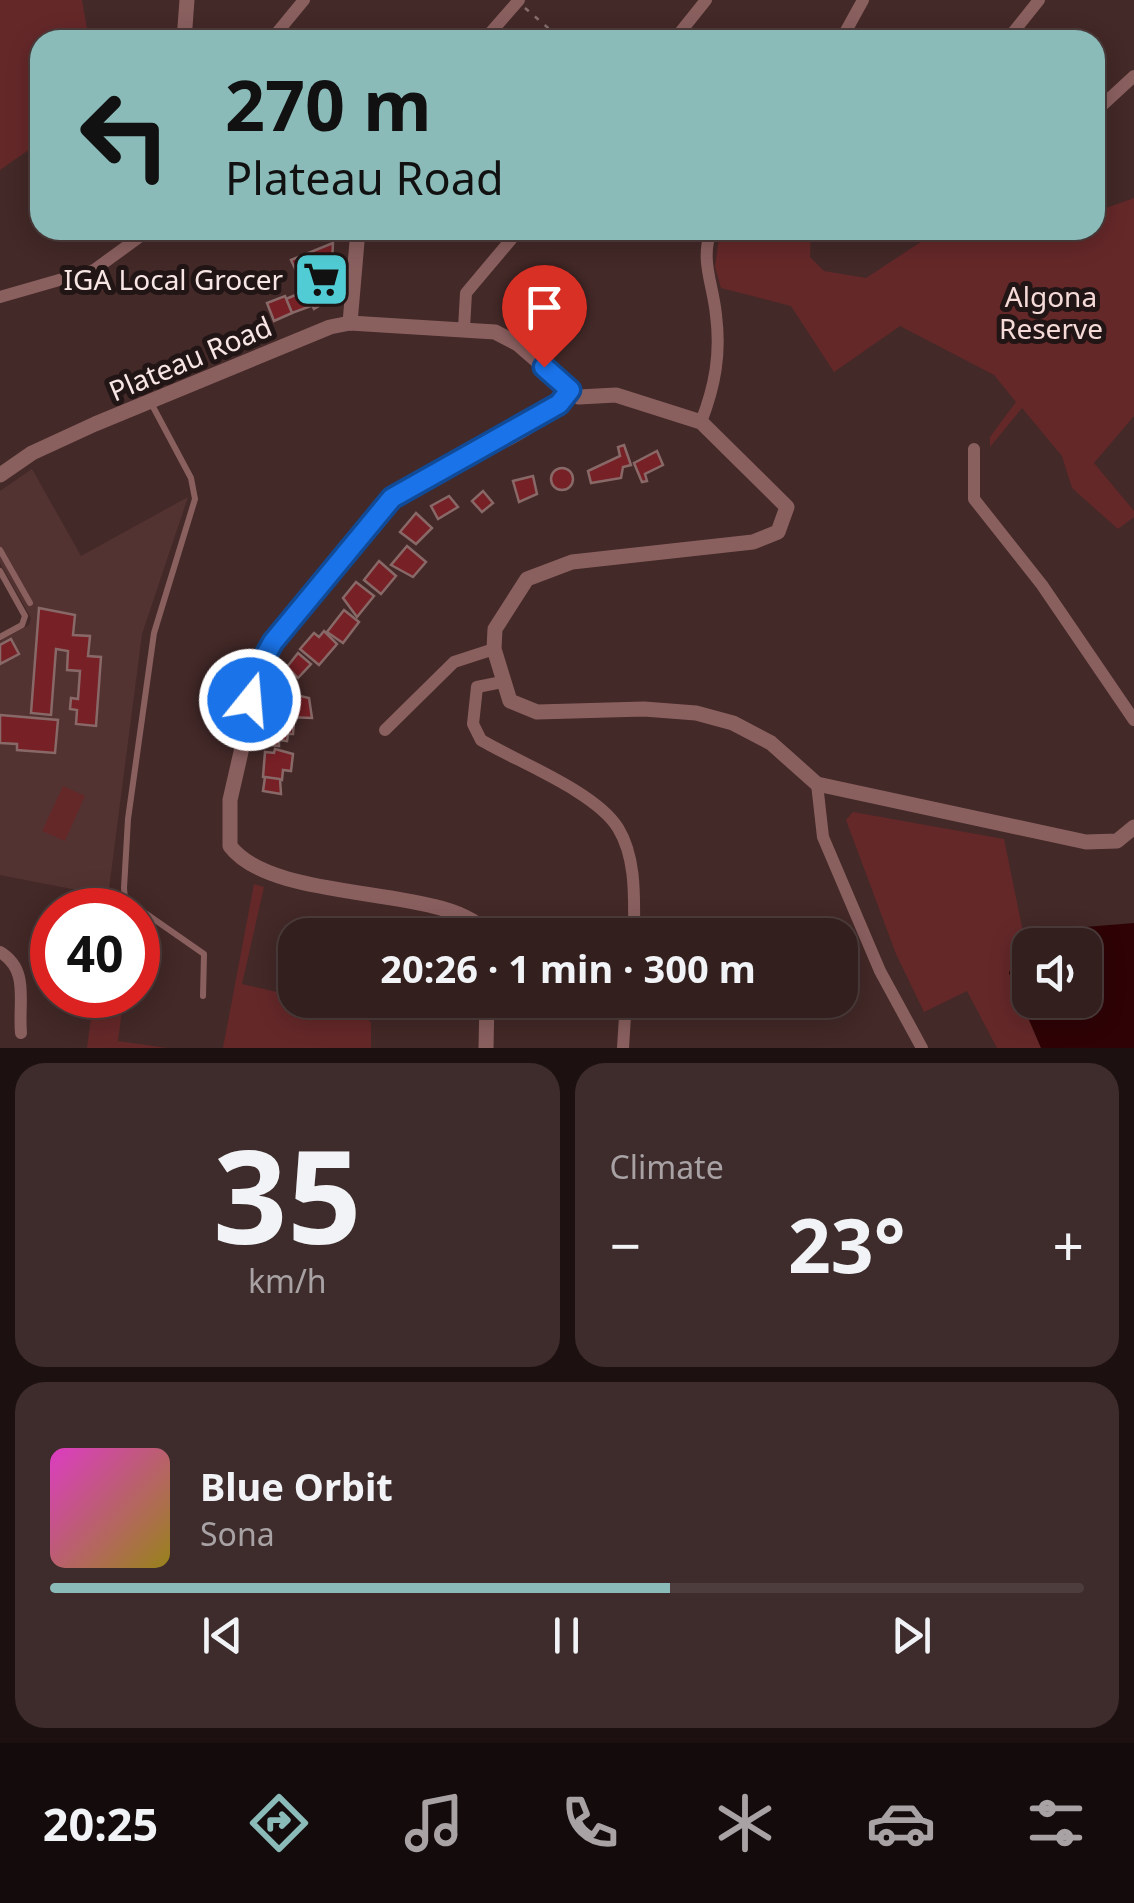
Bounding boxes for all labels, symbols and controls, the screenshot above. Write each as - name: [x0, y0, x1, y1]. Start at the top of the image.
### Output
- text: 270 m: [225, 56, 432, 152]
- icon: left: [60, 70, 190, 200]
- text: Plateau Road: [225, 147, 504, 208]
- supermarket icon: IGA Local Grocer: [292, 249, 352, 309]
- place label: IGA Local Grocer: [64, 260, 283, 298]
- pin: [502, 265, 587, 368]
- park label: Algona Reserve: [999, 277, 1103, 347]
- icon: arrive: [517, 280, 572, 335]
- street label: Plateau Road: [103, 307, 277, 409]
- position arrow: [198, 648, 302, 752]
- speed limit sign: 40: [30, 888, 160, 1018]
- map controls: [1012, 928, 1102, 1018]
- button: sound: [1012, 928, 1102, 1018]
- text: 20:26 · 1 min · 300 m: [380, 942, 756, 994]
- text: 35: [213, 1105, 362, 1282]
- text: Climate: [610, 1145, 724, 1188]
- text: 23°: [788, 1193, 906, 1295]
- text: −: [610, 1207, 641, 1282]
- text: +: [1053, 1207, 1084, 1282]
- text: km/h: [248, 1259, 327, 1302]
- text: Blue Orbit: [200, 1460, 393, 1512]
- text: Sona: [200, 1512, 275, 1555]
- icon: previous: [195, 1608, 250, 1663]
- icon: pause: [539, 1608, 594, 1663]
- icon: next: [884, 1608, 939, 1663]
- icon: directions: [244, 1788, 314, 1858]
- icon: music: [399, 1788, 469, 1858]
- icon: phone: [555, 1788, 625, 1858]
- icon: climate: [710, 1788, 780, 1858]
- icon: car: [866, 1788, 936, 1858]
- icon: filters: [1021, 1788, 1091, 1858]
- text: 20:25: [43, 1793, 158, 1854]

